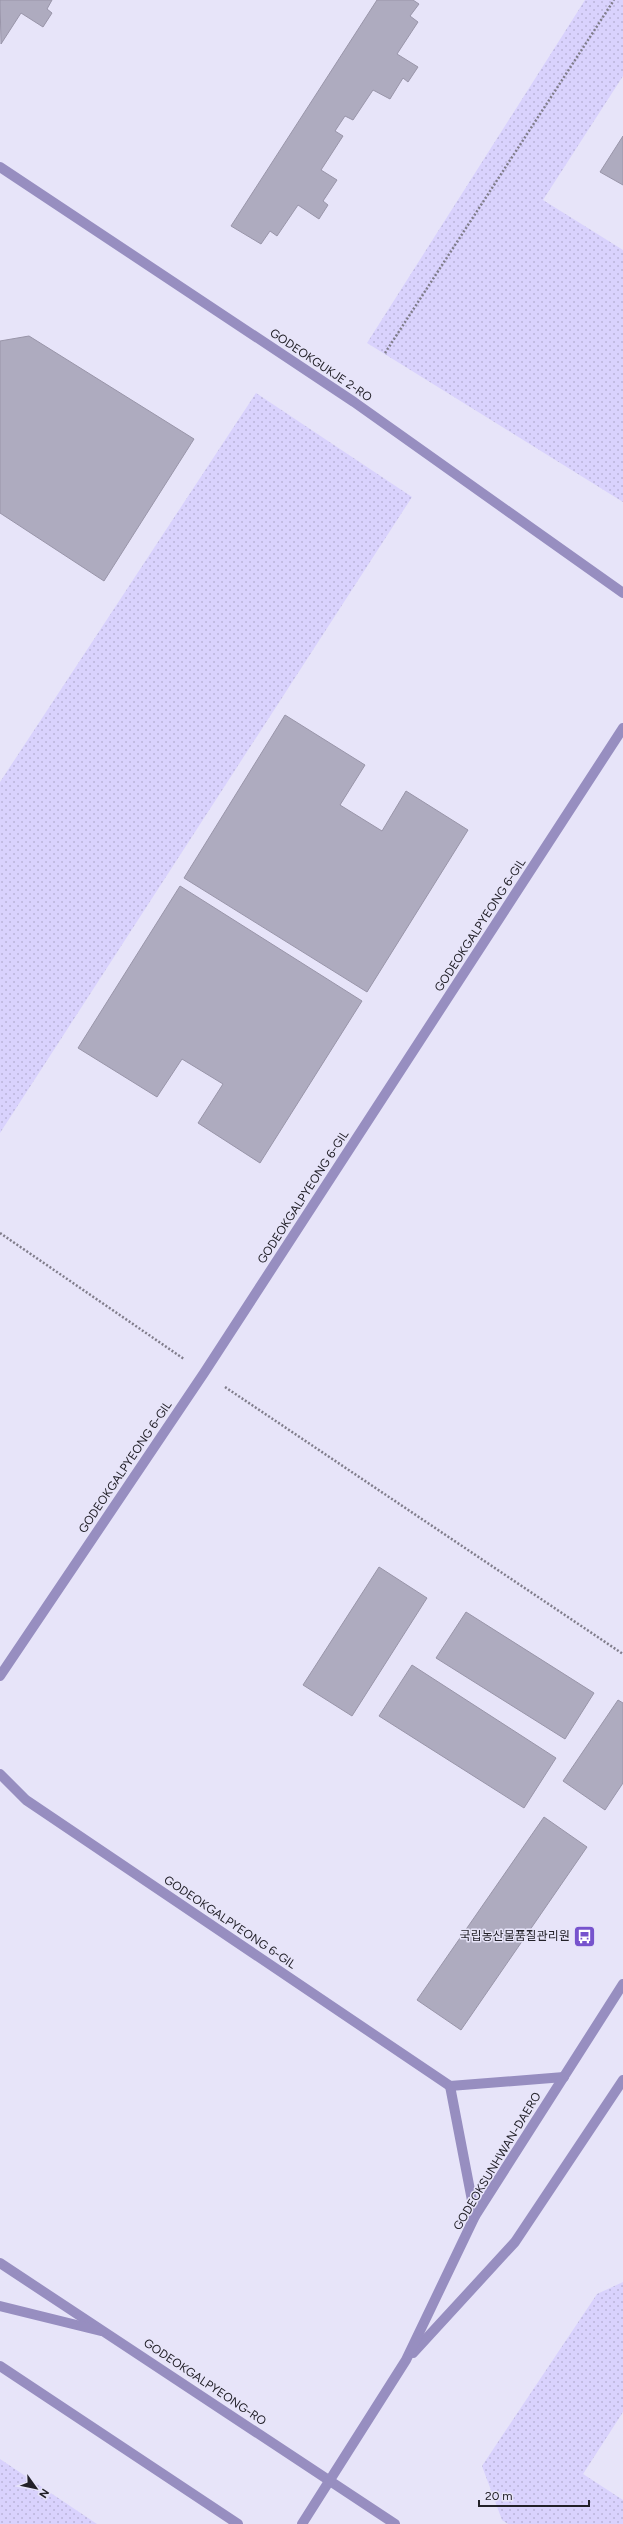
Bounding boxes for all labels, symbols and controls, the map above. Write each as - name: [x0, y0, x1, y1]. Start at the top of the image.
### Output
- street label: GODEOKGUKJE 2-RO: [267, 326, 375, 404]
- street label: GODEOKGALPYEONG 6-GIL: [432, 855, 529, 994]
- street label: GODEOKGALPYEONG 6-GIL: [255, 1127, 352, 1266]
- street label: GODEOKGALPYEONG 6-GIL: [76, 1398, 175, 1536]
- street label: GODEOKGALPYEONG 6-GIL: [161, 1873, 299, 1972]
- bus stop icon: 국립농산물품질관리원: [572, 1923, 598, 1949]
- place label: 국립농산물품질관리원: [460, 1929, 570, 1943]
- street label: GODEOKSUNHWAN-DAERO: [450, 2089, 544, 2233]
- street label: GODEOKGALPYEONG-RO: [141, 2336, 269, 2428]
- north arrow: [16, 2468, 56, 2508]
- scale bar: [479, 2482, 589, 2508]
- text: N: [36, 2486, 52, 2500]
- text: 20 m: [485, 2489, 513, 2503]

